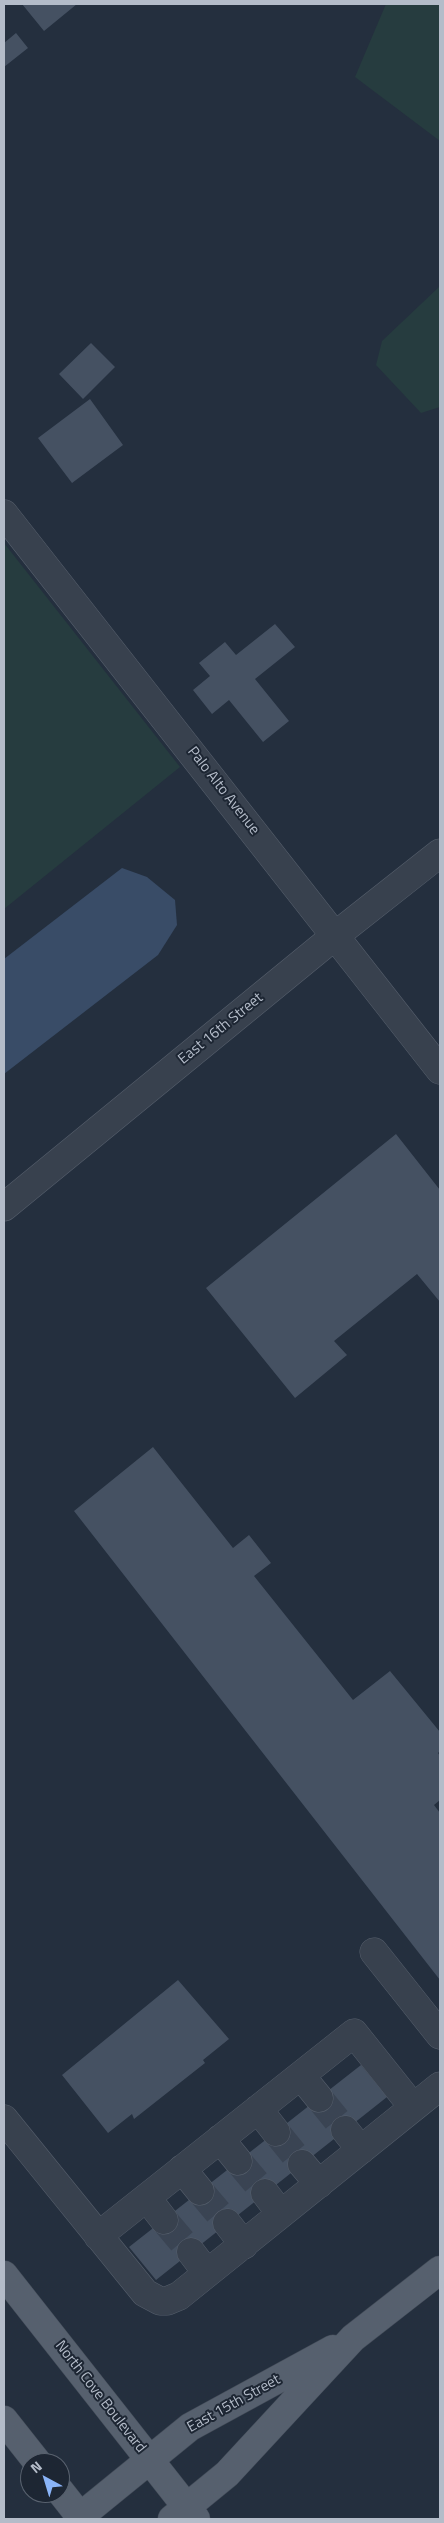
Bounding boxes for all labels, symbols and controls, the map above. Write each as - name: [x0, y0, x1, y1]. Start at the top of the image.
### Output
- street label: Palo Alto Avenue: [183, 743, 263, 839]
- street label: East 16th Street: [175, 989, 267, 1069]
- street label: North Cove Boulevard: [51, 2337, 149, 2457]
- street label: East 15th Street: [184, 2371, 284, 2437]
- north arrow: [20, 2453, 70, 2503]
- text: N: [25, 2456, 46, 2478]

